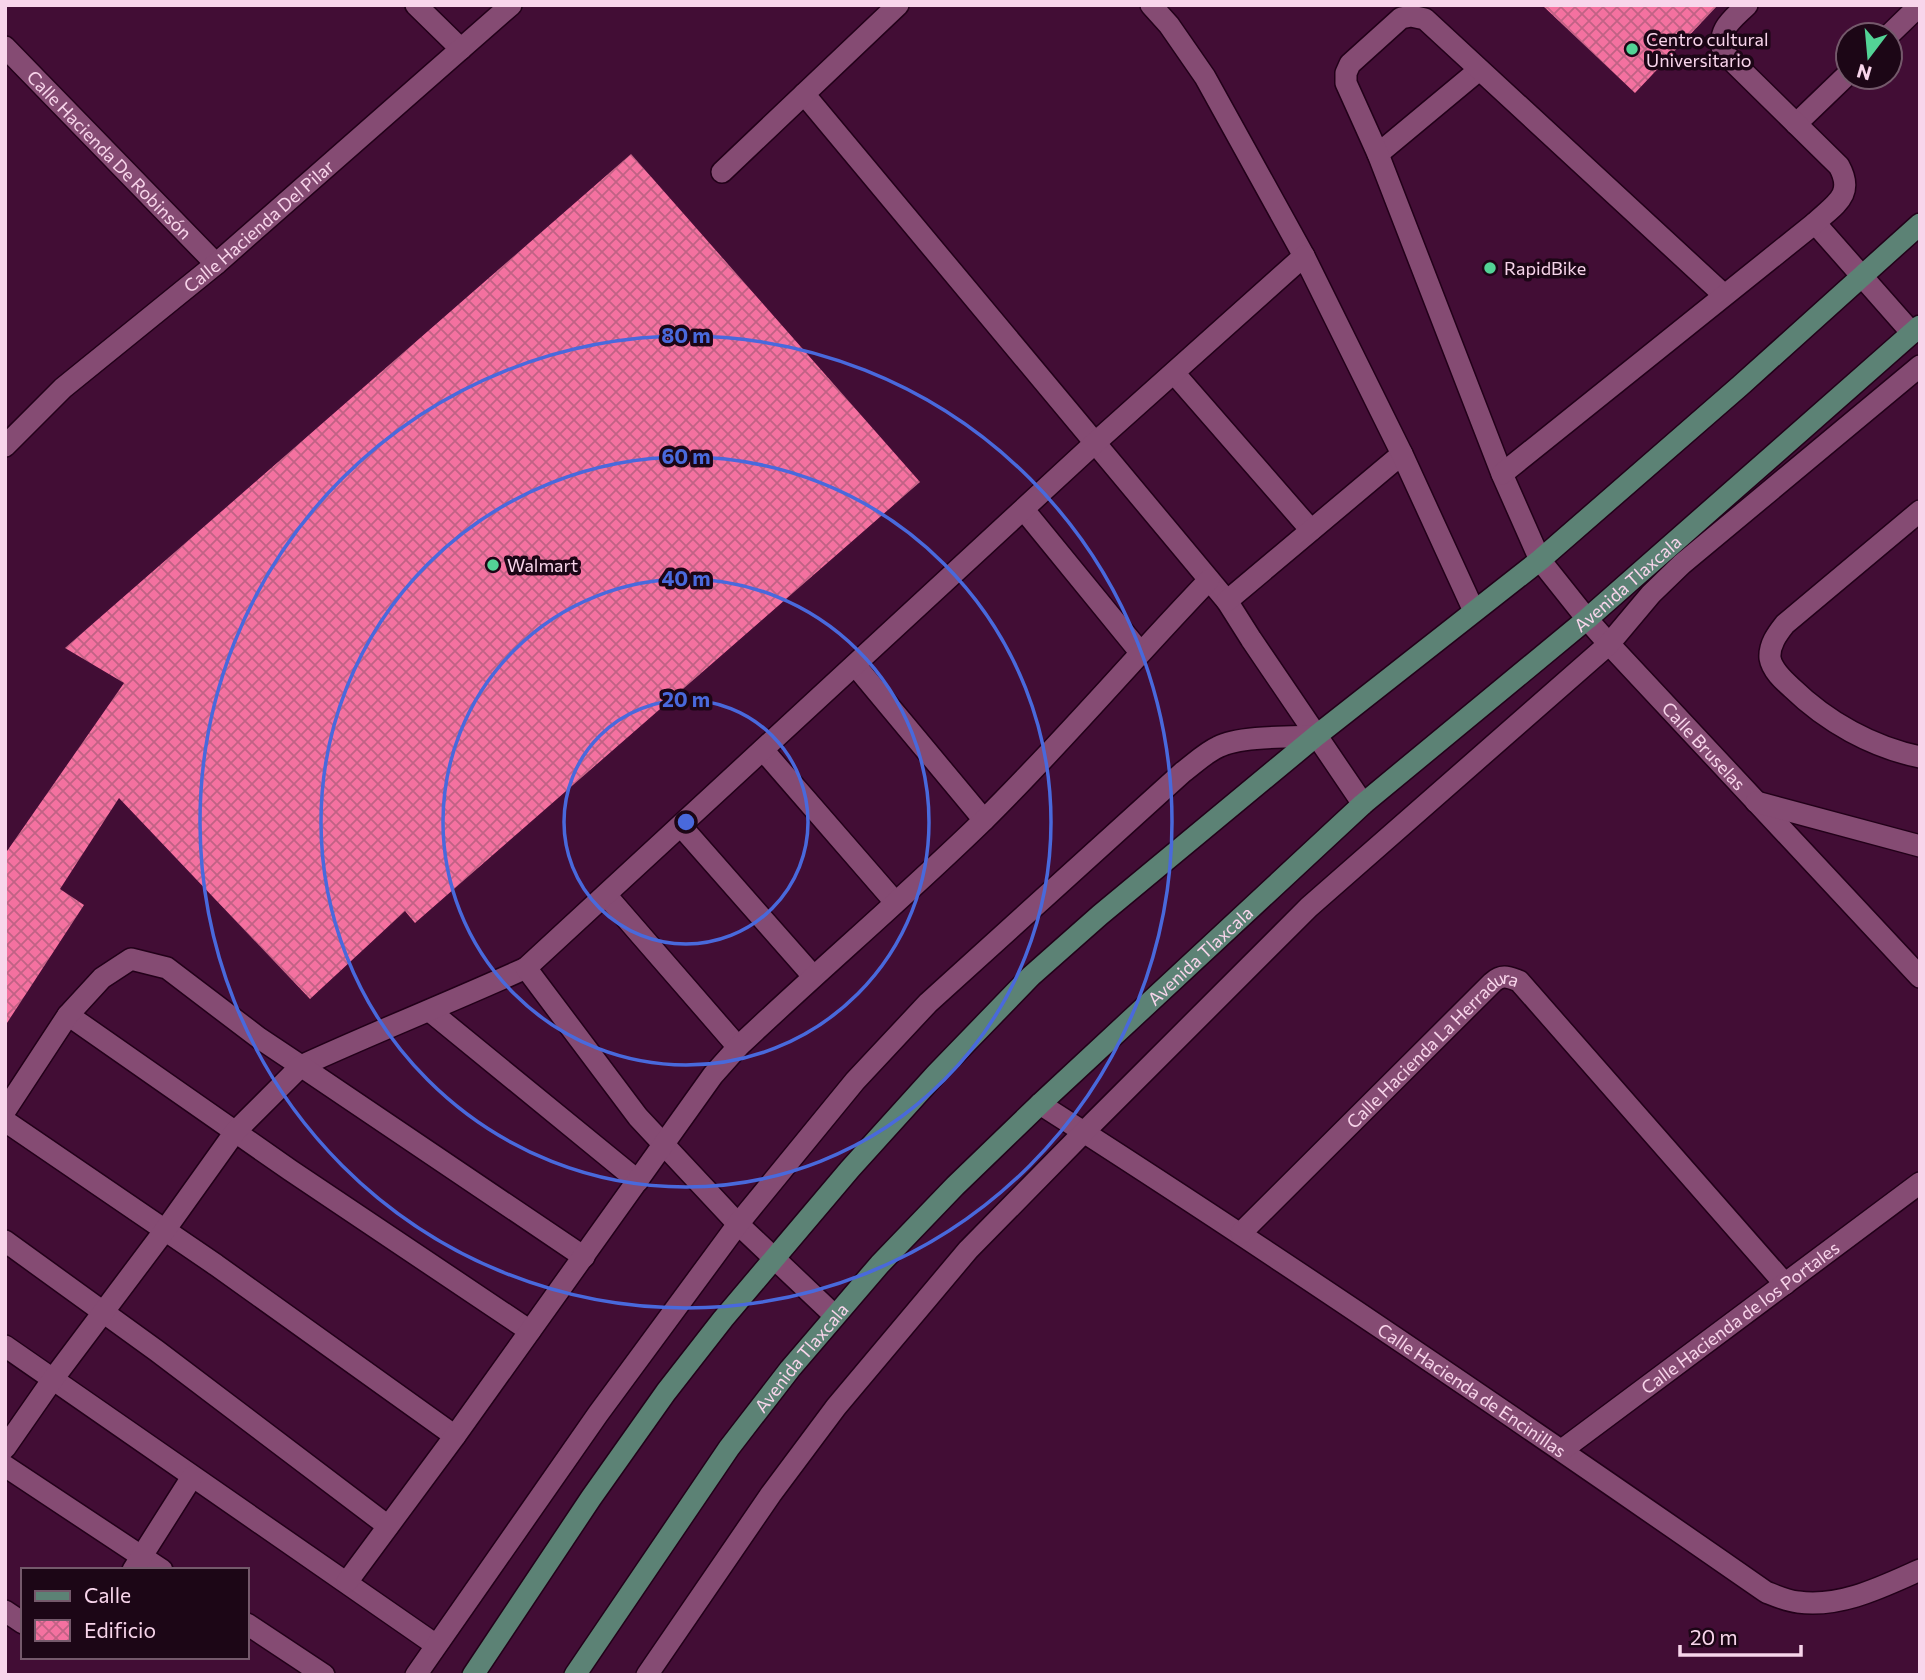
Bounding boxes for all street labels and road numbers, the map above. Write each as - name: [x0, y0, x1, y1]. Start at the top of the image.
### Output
- street label: Calle Hacienda De Robinsón: [23, 66, 197, 244]
- street label: Calle Hacienda Del Pilar: [179, 155, 338, 297]
- street label: Avenida Tlaxcala: [1569, 530, 1686, 636]
- street label: Calle Bruselas: [1658, 697, 1751, 794]
- street label: Avenida Tlaxcala: [1143, 901, 1257, 1010]
- street label: Calle Hacienda La Herradura: [1342, 966, 1522, 1133]
- street label: Calle Hacienda de los Portales: [1637, 1236, 1843, 1398]
- street label: Avenida Tlaxcala: [750, 1298, 853, 1417]
- street label: Calle Hacienda de Encinillas: [1374, 1318, 1570, 1462]

